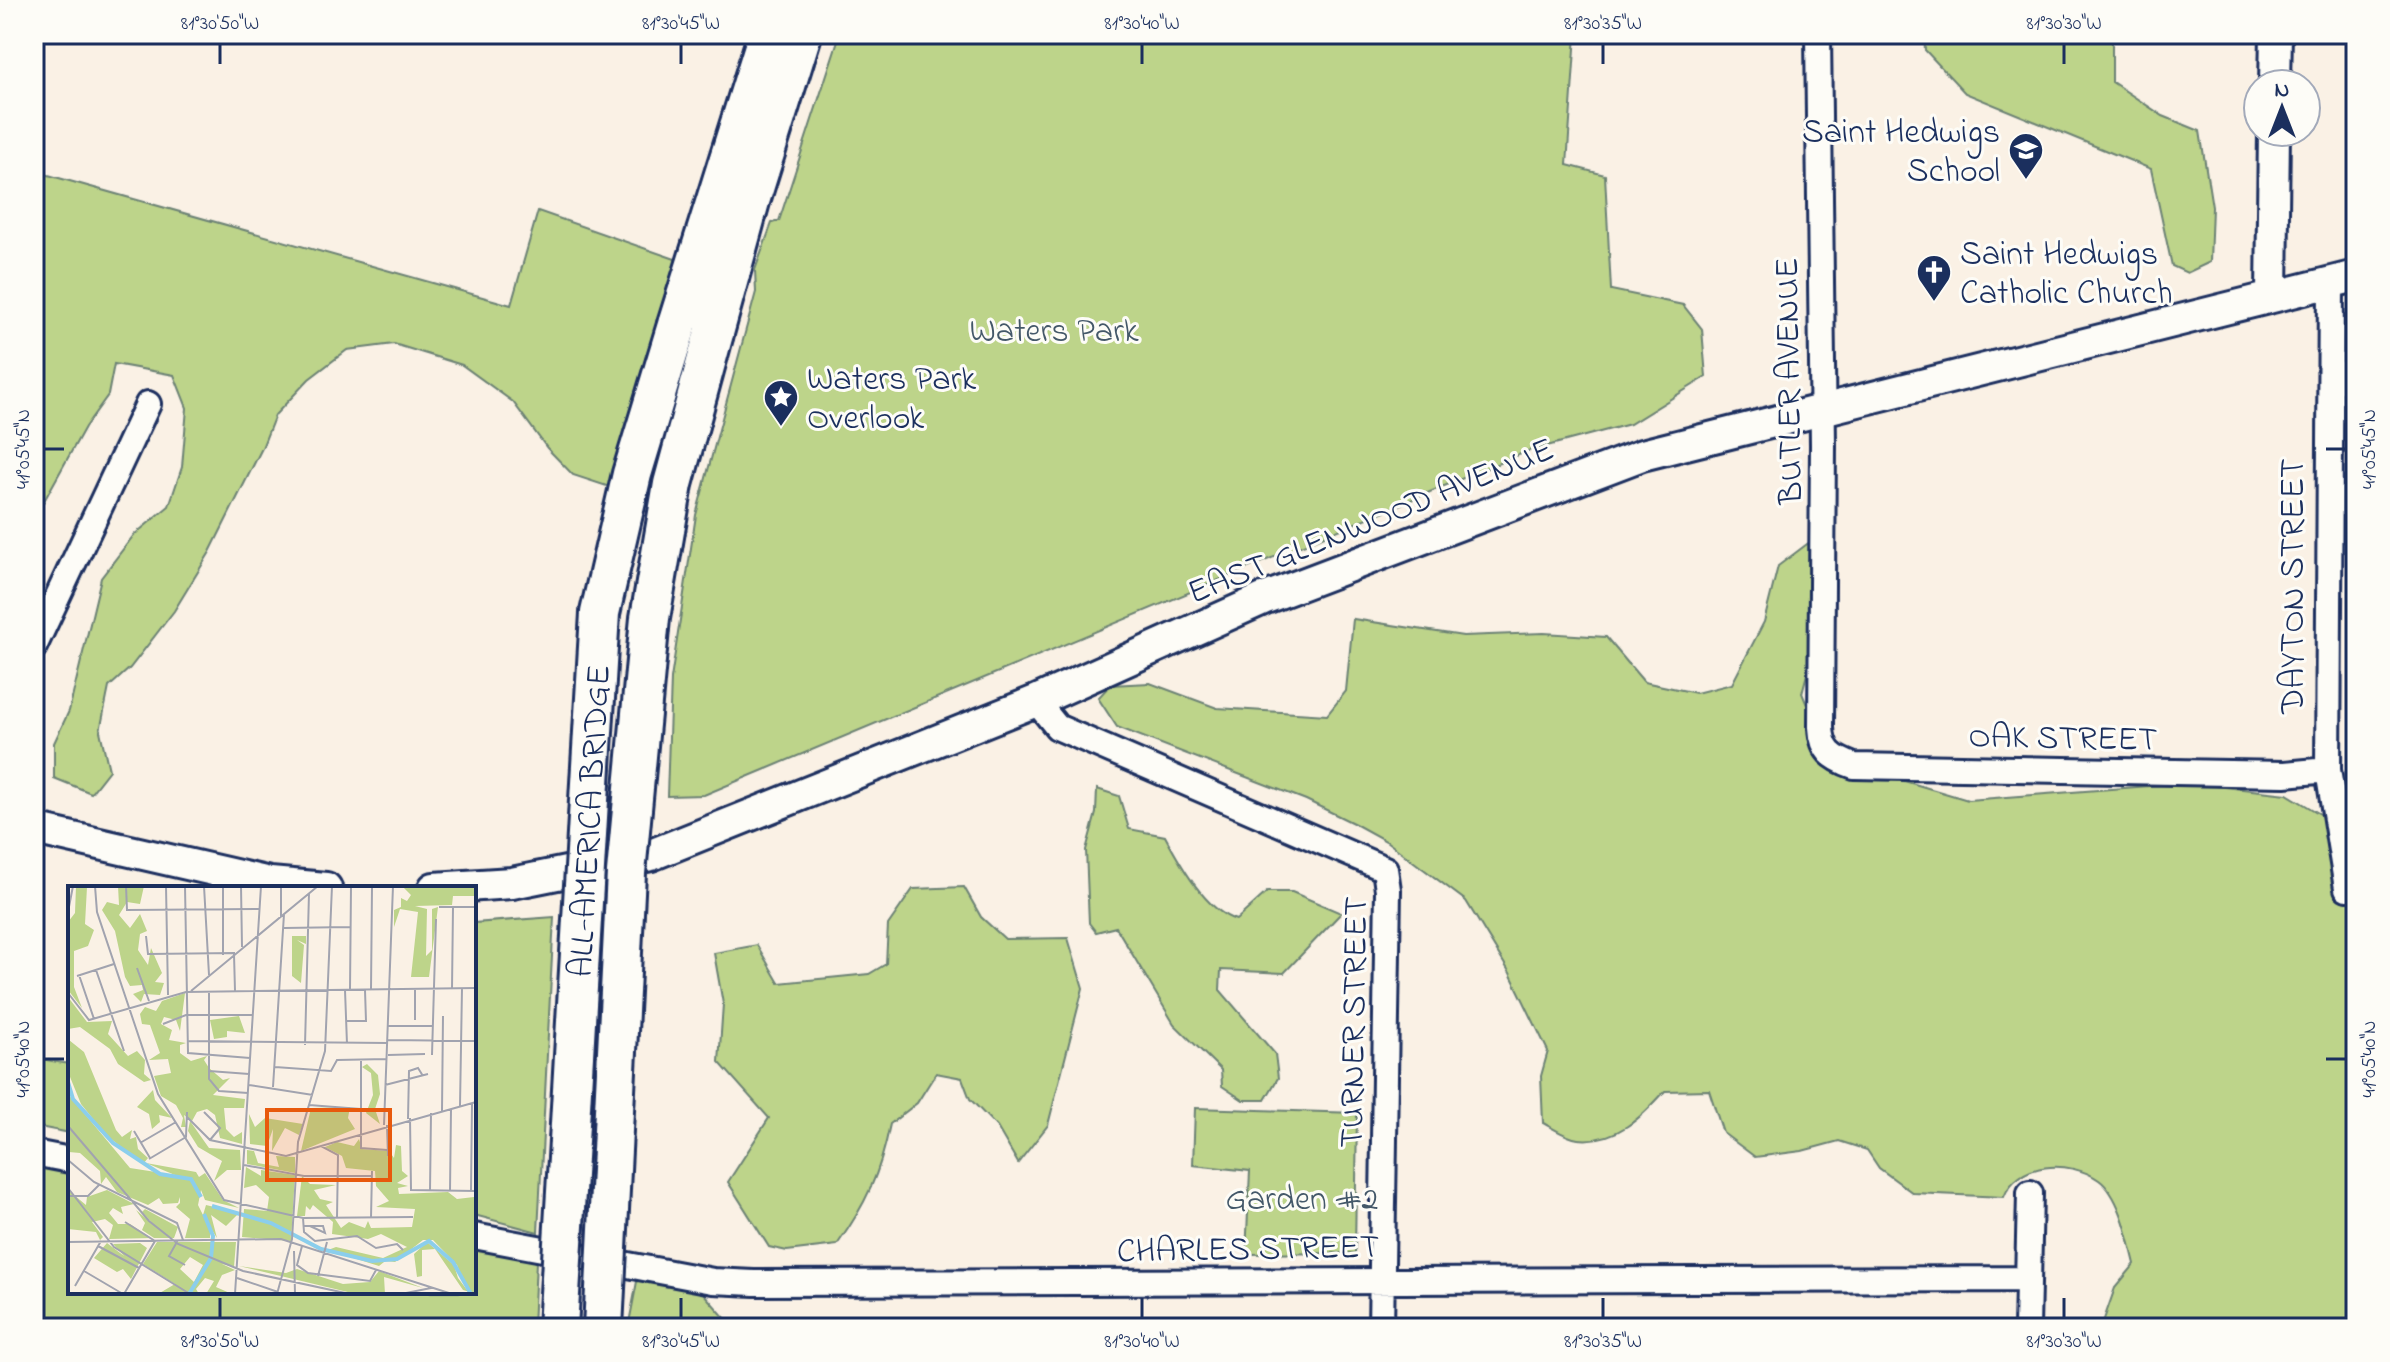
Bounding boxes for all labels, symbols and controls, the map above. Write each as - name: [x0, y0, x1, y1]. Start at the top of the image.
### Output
- text: 81°30'50"W: [181, 10, 259, 39]
- text: 81°30'45"W: [642, 10, 720, 39]
- text: 81°30'40"W: [1104, 10, 1180, 39]
- text: 81°30'35"W: [1564, 10, 1642, 39]
- text: 81°30'30"W: [2026, 10, 2102, 39]
- north arrow: [2242, 68, 2322, 148]
- text: N: [2275, 75, 2289, 107]
- place label: Saint Hedwigs School: [1802, 109, 2000, 198]
- school or university icon: Saint Hedwigs School: [2007, 131, 2045, 181]
- place label: Saint Hedwigs Catholic Church: [1960, 231, 2173, 320]
- church icon: Saint Hedwigs Catholic Church: [1915, 253, 1953, 303]
- street label: BUTLER AVENUE: [1764, 257, 1818, 506]
- park label: Waters Park: [969, 308, 1139, 358]
- place label: Waters Park Overlook: [807, 356, 976, 445]
- place icon: Waters Park Overlook: [762, 378, 800, 428]
- text: 41°05'45"N: [10, 409, 39, 489]
- text: 41°05'45"N: [2356, 409, 2385, 489]
- street label: EAST GLENWOOD AVENUE: [1181, 426, 1562, 619]
- street label: DAYTON STREET: [2270, 458, 2320, 715]
- street label: ALL-AMERICA BRIDGE: [558, 664, 626, 979]
- street label: OAK STREET: [1968, 713, 2158, 767]
- inset map: [68, 886, 476, 1294]
- street label: TURNER STREET: [1329, 896, 1383, 1148]
- text: 41°05'40"N: [10, 1020, 39, 1098]
- text: 41°05'40"N: [2356, 1020, 2385, 1098]
- park label: Garden #2: [1226, 1176, 1378, 1226]
- street label: CHARLES STREET: [1116, 1224, 1380, 1278]
- text: 81°30'50"W: [181, 1328, 259, 1357]
- text: 81°30'45"W: [642, 1328, 720, 1357]
- text: 81°30'40"W: [1104, 1328, 1180, 1357]
- text: 81°30'35"W: [1564, 1328, 1642, 1357]
- text: 81°30'30"W: [2026, 1328, 2102, 1357]

